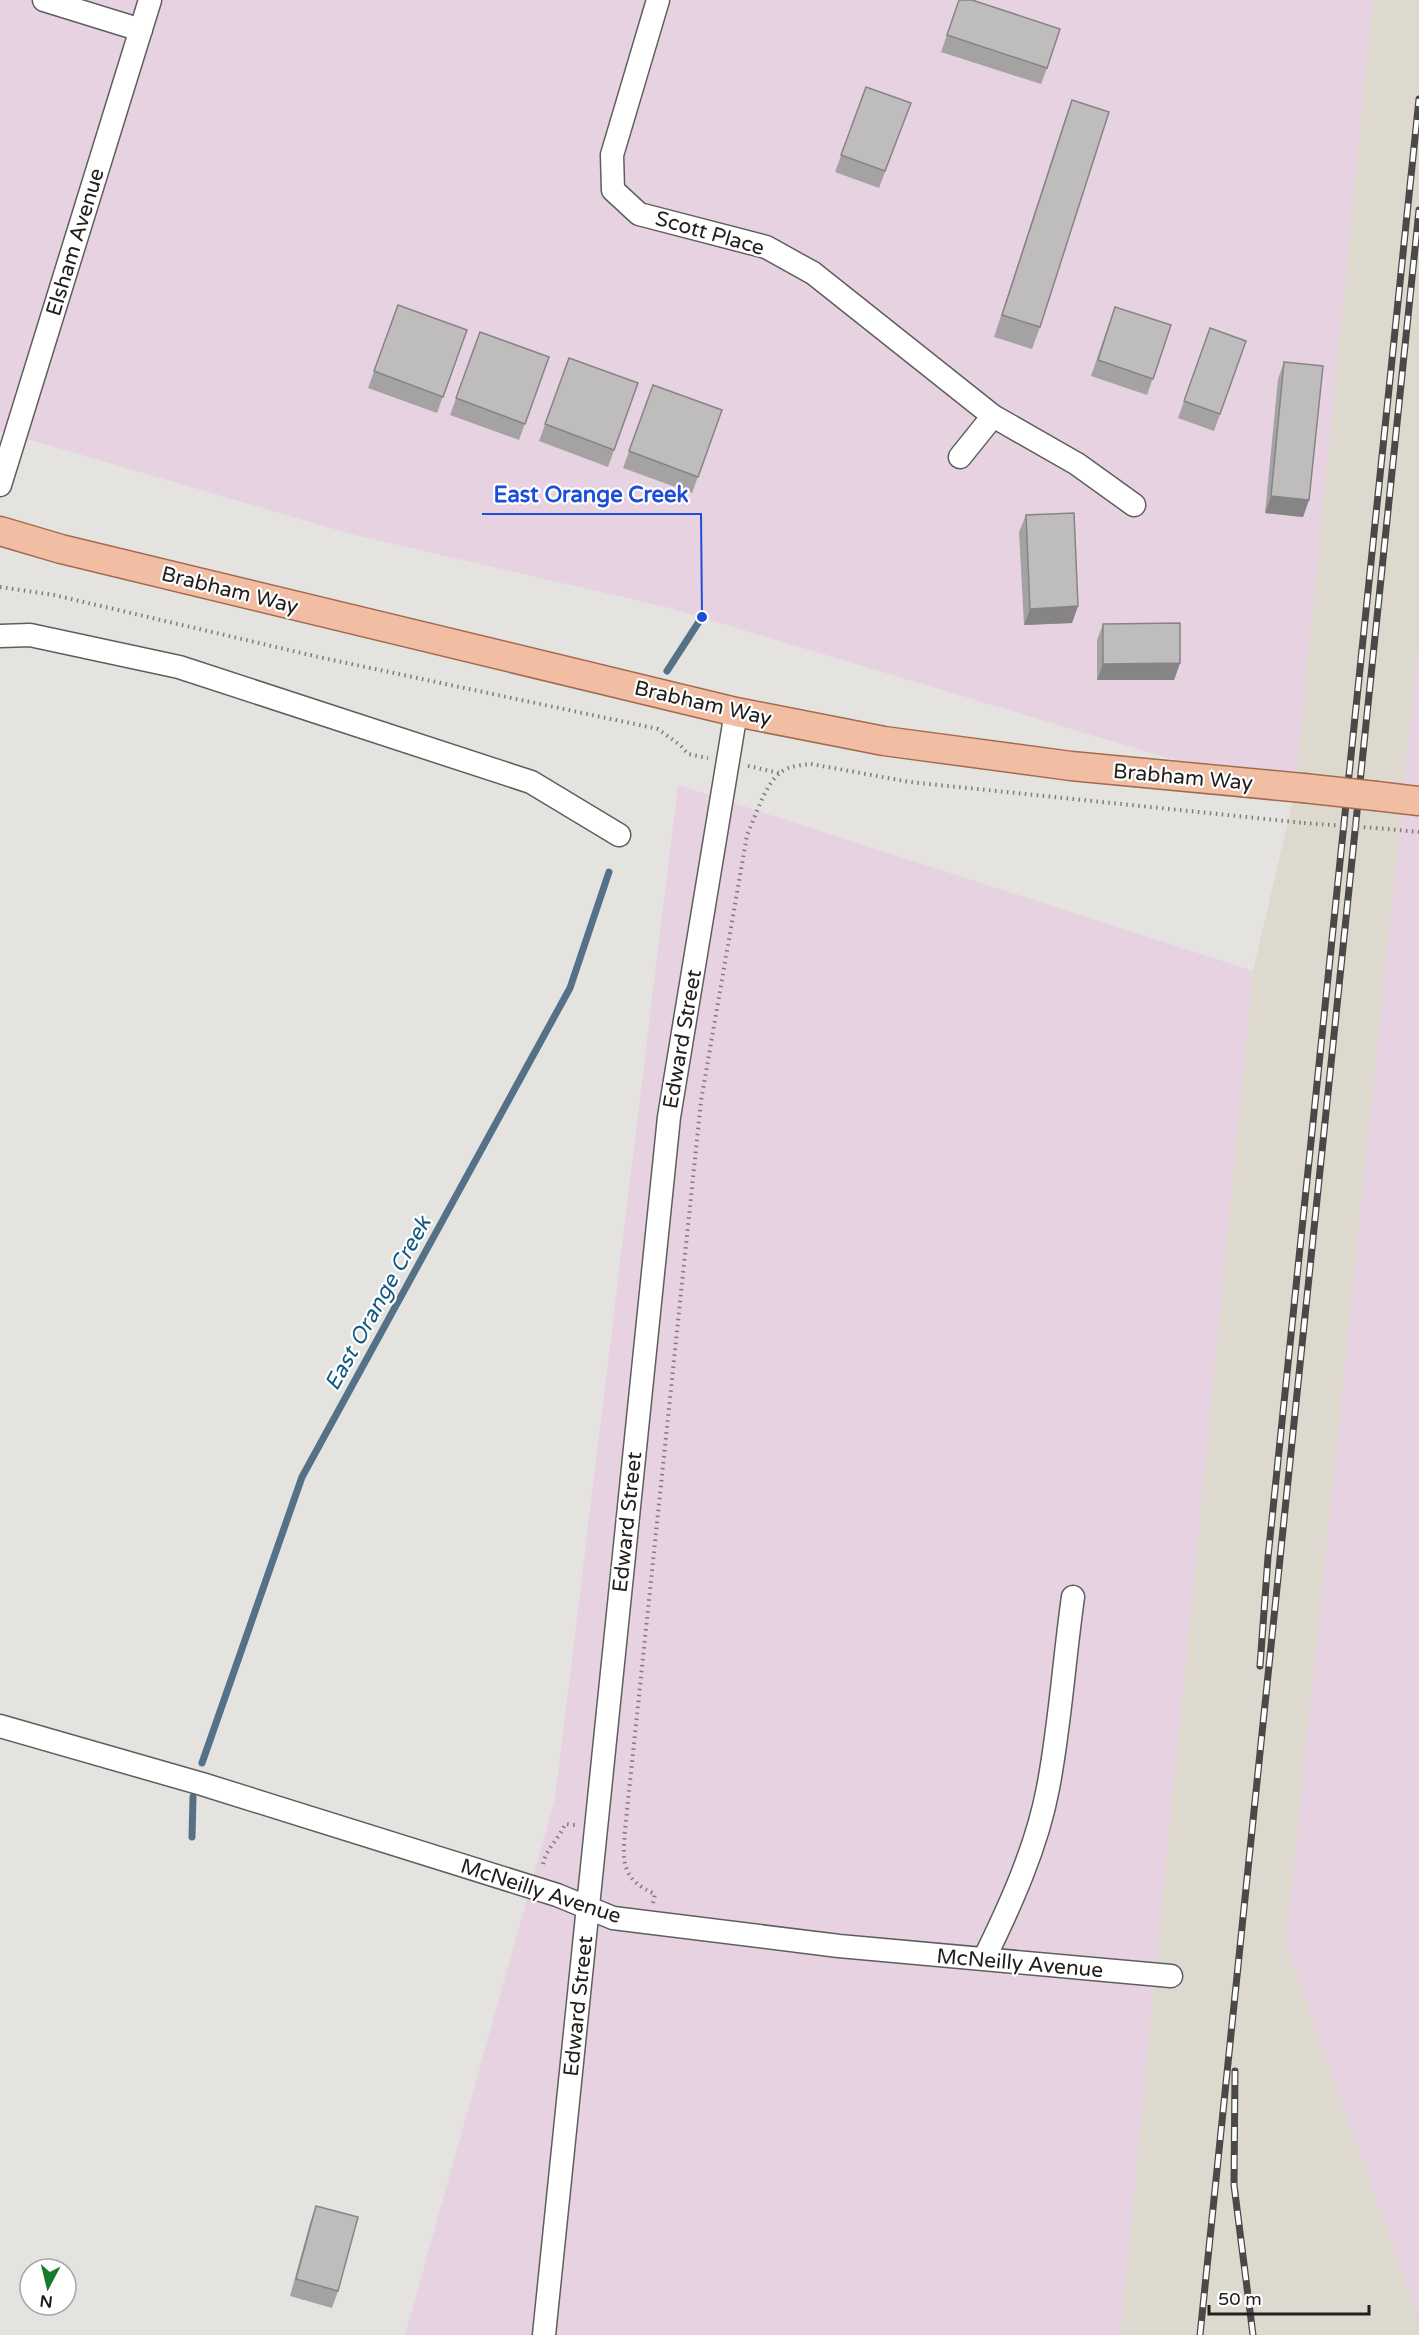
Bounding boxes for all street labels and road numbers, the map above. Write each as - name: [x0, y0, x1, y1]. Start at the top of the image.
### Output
- street label: Elsham Avenue: [41, 165, 110, 319]
- street label: Scott Place: [652, 206, 767, 261]
- street label: Brabham Way: [159, 561, 301, 620]
- street label: Brabham Way: [632, 676, 774, 731]
- street label: Brabham Way: [1112, 759, 1254, 796]
- street label: Edward Street: [658, 967, 707, 1111]
- street label: Edward Street: [608, 1451, 647, 1594]
- street label: McNeilly Avenue: [457, 1854, 624, 1929]
- street label: Edward Street: [559, 1935, 598, 2078]
- street label: McNeilly Avenue: [936, 1944, 1104, 1983]

